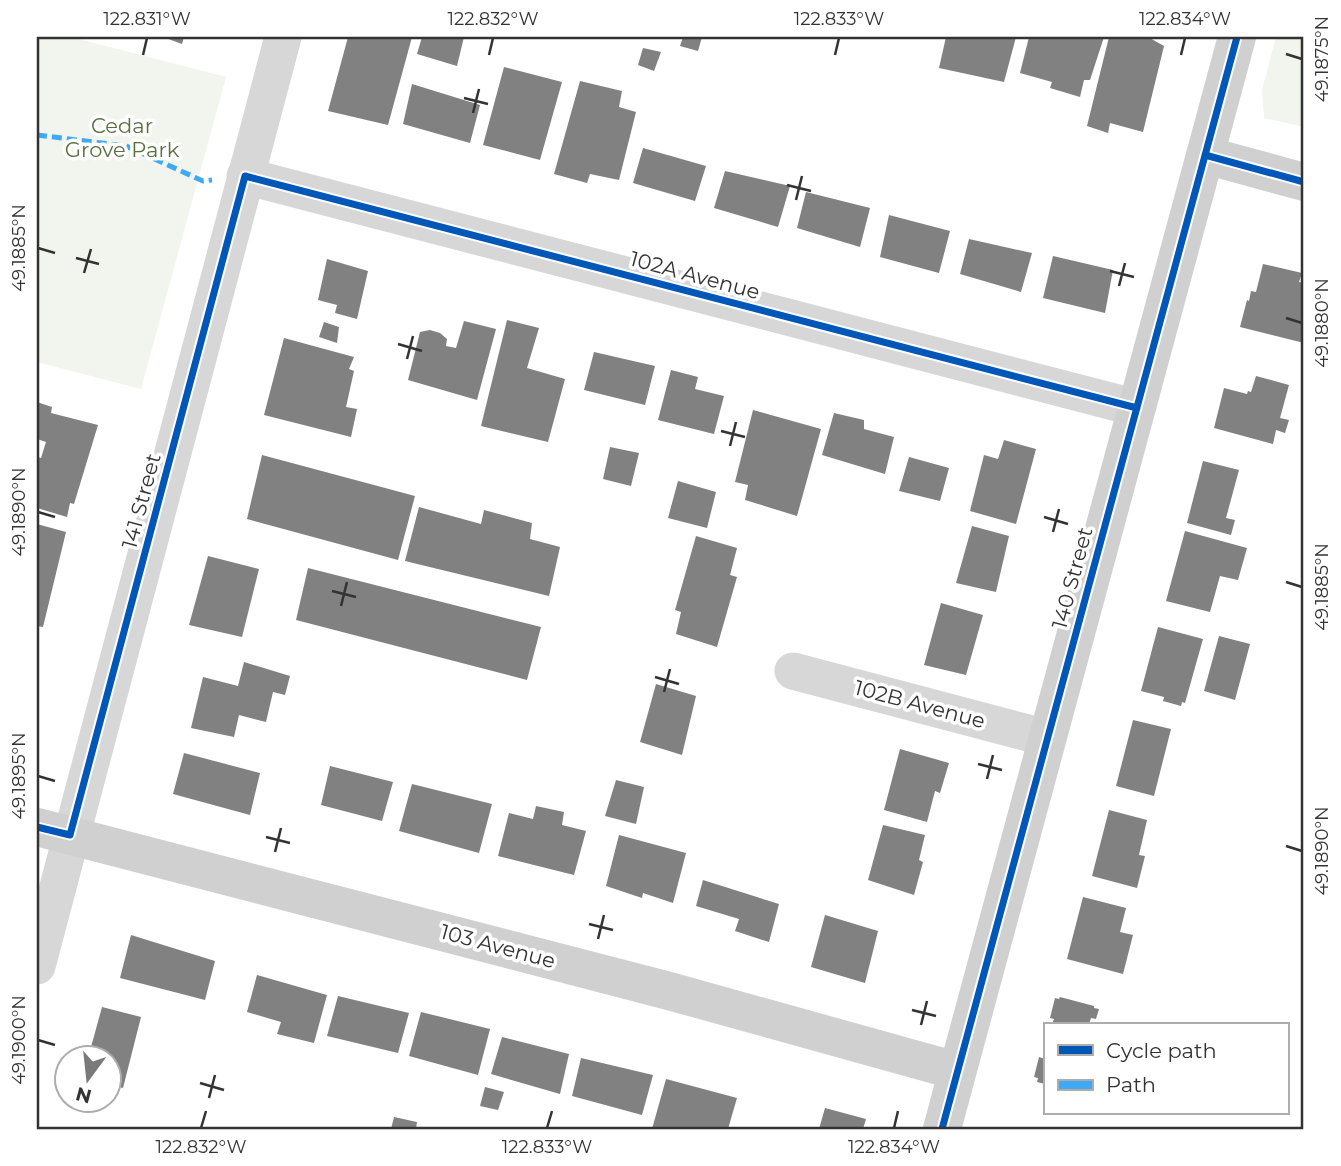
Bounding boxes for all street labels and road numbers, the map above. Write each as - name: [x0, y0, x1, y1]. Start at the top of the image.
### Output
- street label: 102A Avenue: [627, 246, 763, 304]
- street label: 141 Street: [116, 451, 166, 551]
- street label: 140 Street: [1046, 524, 1098, 632]
- street label: 102B Avenue: [852, 675, 988, 733]
- street label: 103 Avenue: [438, 919, 558, 973]

